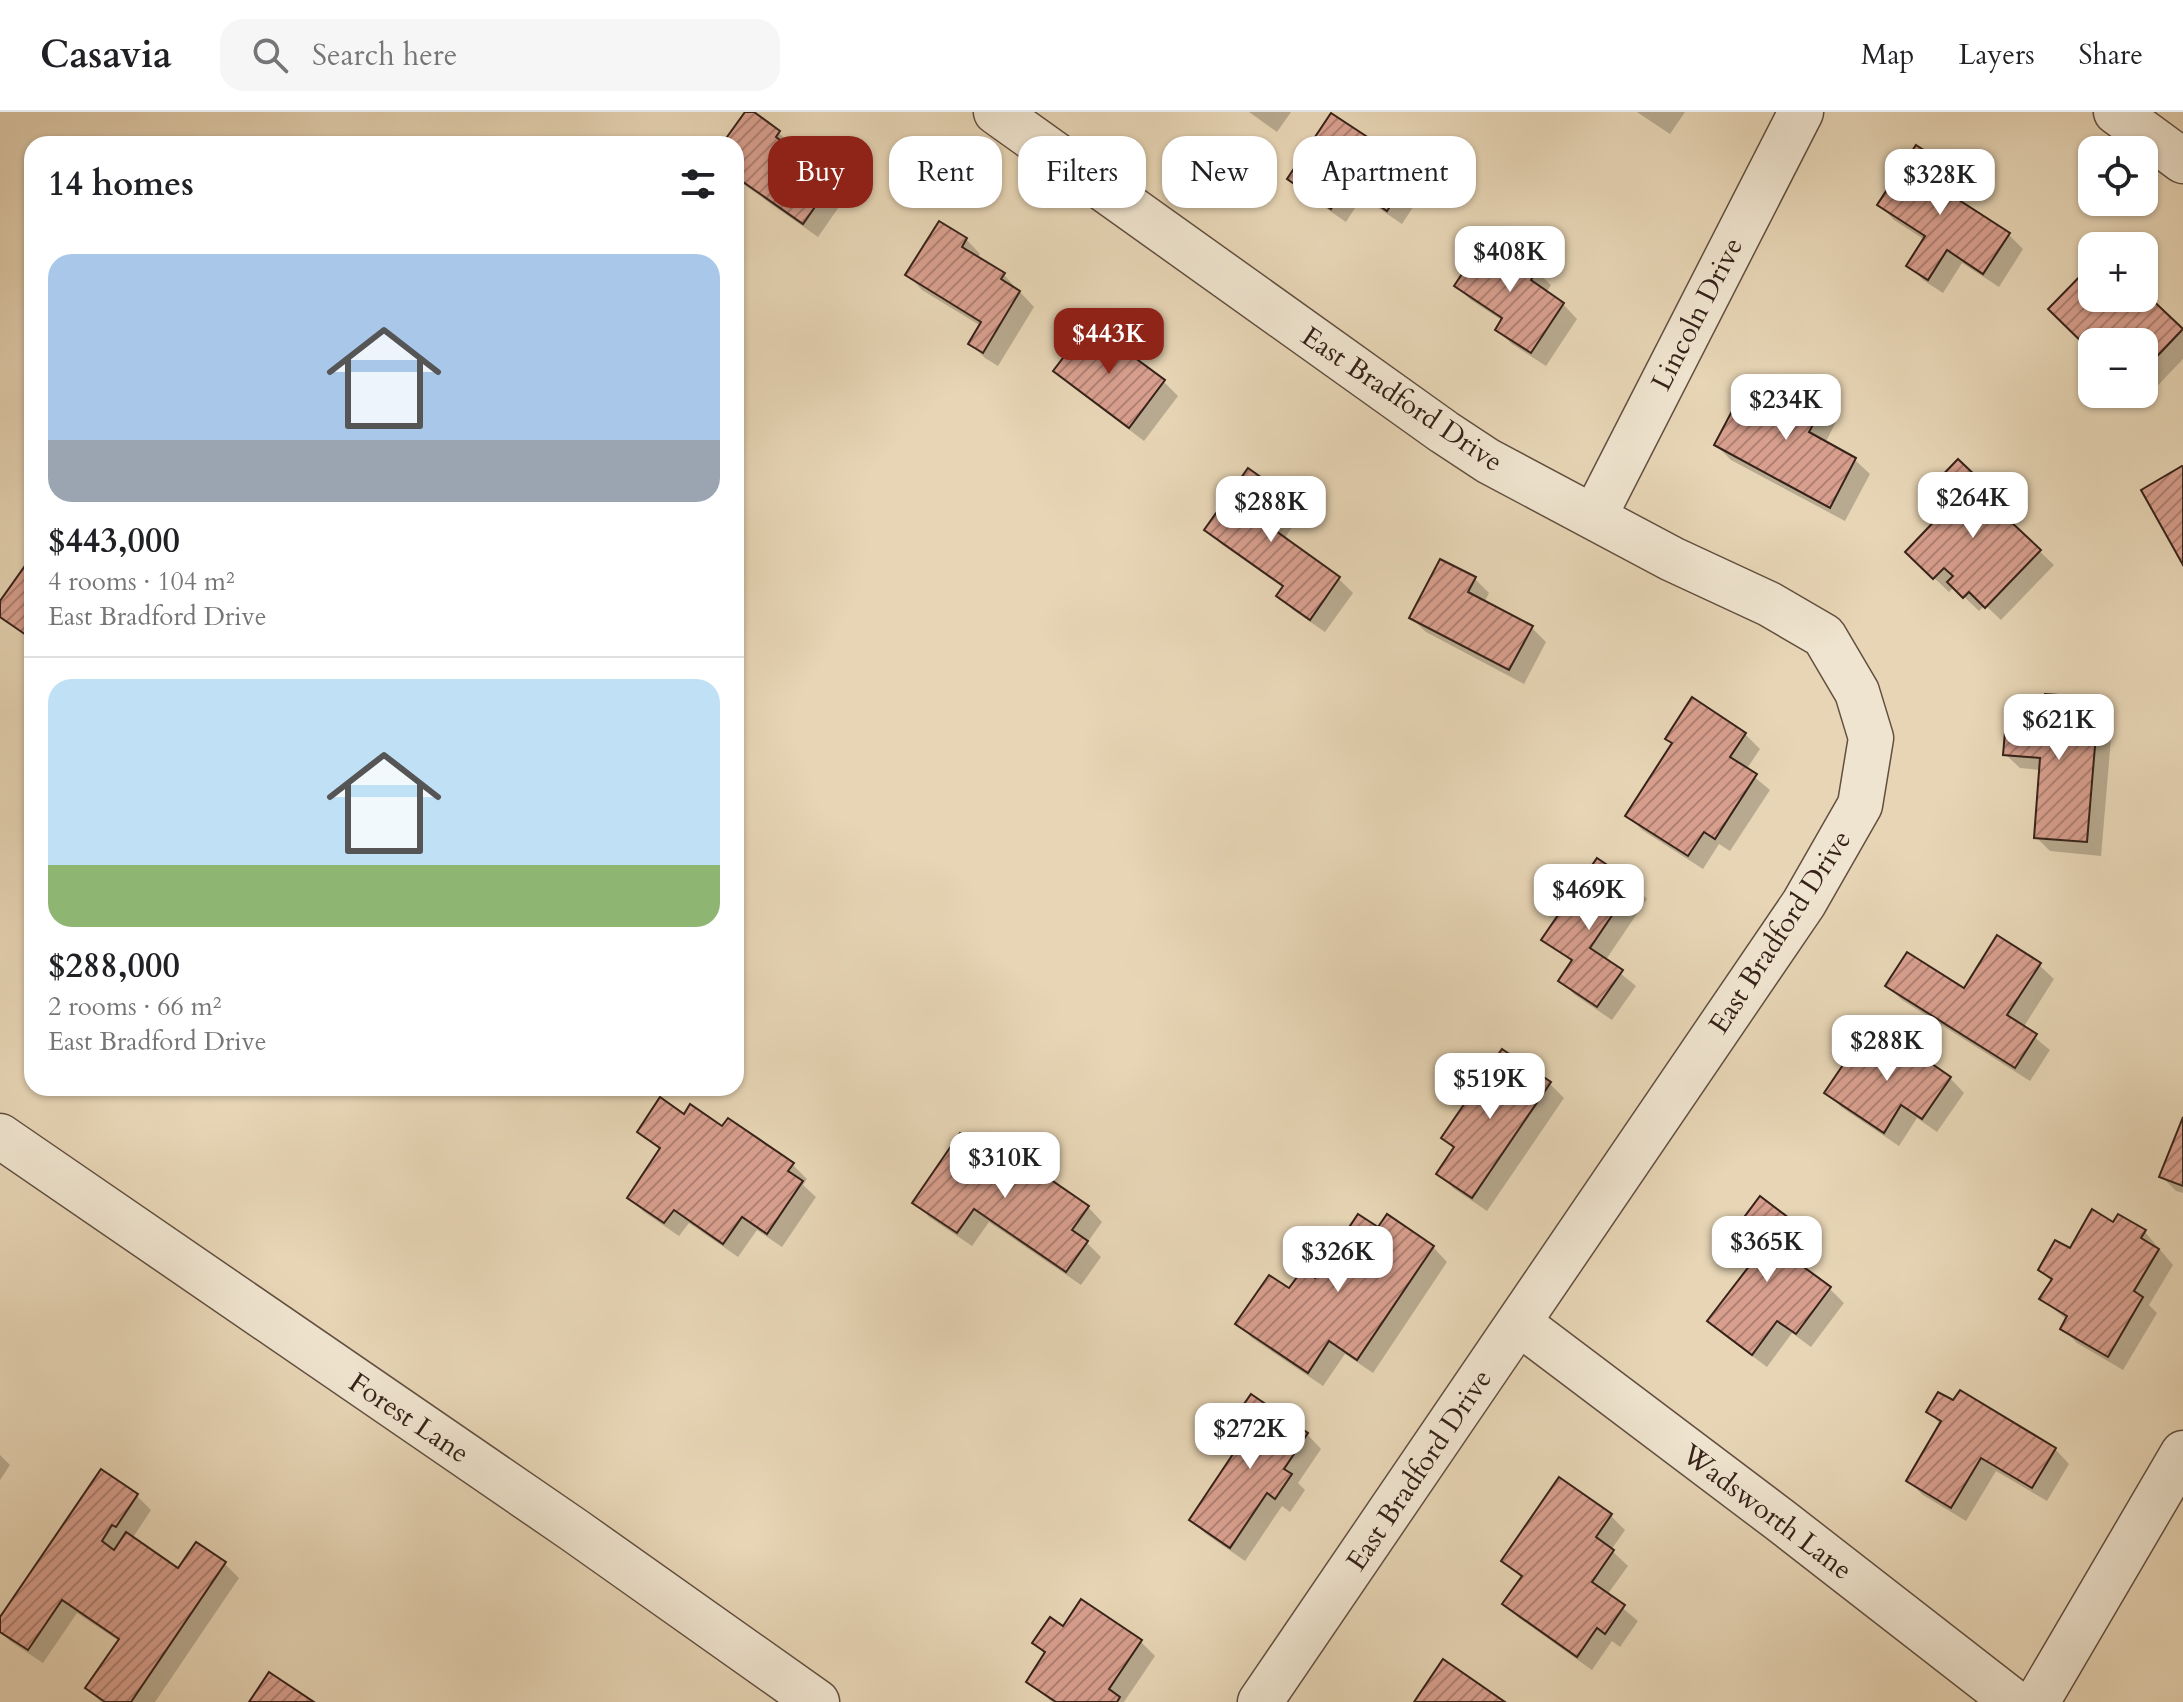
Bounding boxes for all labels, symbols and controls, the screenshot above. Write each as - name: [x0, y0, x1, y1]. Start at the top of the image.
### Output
- search box: [220, 19, 780, 91]
- text: Casavia: [40, 29, 172, 81]
- icon: search: [248, 33, 292, 77]
- text: Search here: [312, 35, 457, 76]
- text: Map: [1861, 36, 1914, 74]
- text: Layers: [1958, 36, 2035, 74]
- text: Share: [2079, 36, 2143, 74]
- chip: Buy: [768, 136, 873, 208]
- chip: Rent: [889, 136, 1002, 208]
- chip: Filters: [1018, 136, 1146, 208]
- chip: New: [1162, 136, 1277, 208]
- chip: Apartment: [1293, 136, 1476, 208]
- map controls: [2078, 136, 2158, 408]
- button: locate: [2078, 136, 2158, 216]
- pin: $328K: [1884, 149, 1996, 217]
- text: $328K: [1903, 157, 1977, 192]
- text: 14 homes: [48, 161, 194, 207]
- icon: filters: [676, 162, 720, 206]
- pin: $408K: [1454, 226, 1566, 294]
- street label: Lincoln Drive: [1642, 231, 1752, 397]
- button: +: [2078, 232, 2158, 312]
- text: $408K: [1473, 234, 1547, 269]
- icon: home: [312, 306, 456, 450]
- pin: $443K: [1053, 308, 1165, 376]
- text: $443K: [1072, 316, 1146, 351]
- street label: East Bradford Drive: [1294, 317, 1510, 481]
- button: −: [2078, 328, 2158, 408]
- pin: $234K: [1730, 374, 1842, 442]
- text: $234K: [1749, 382, 1823, 417]
- pin: $264K: [1917, 472, 2029, 540]
- pin: $288K: [1215, 476, 1327, 544]
- text: $264K: [1936, 480, 2010, 515]
- text: $288K: [1234, 484, 1308, 519]
- text: $443,000: [48, 518, 180, 564]
- text: 4 rooms · 104 m²: [48, 564, 235, 599]
- text: East Bradford Drive: [48, 599, 267, 634]
- pin: $621K: [2003, 694, 2115, 762]
- text: $621K: [2022, 702, 2096, 737]
- icon: home: [312, 731, 456, 875]
- street label: East Bradford Drive: [1700, 823, 1860, 1041]
- pin: $469K: [1533, 864, 1645, 932]
- text: $469K: [1552, 872, 1626, 907]
- text: $288,000: [48, 943, 180, 989]
- text: 2 rooms · 66 m²: [48, 989, 221, 1024]
- pin: $288K: [1831, 1015, 1943, 1083]
- text: $288K: [1850, 1023, 1924, 1058]
- text: East Bradford Drive: [48, 1024, 267, 1059]
- pin: $519K: [1434, 1053, 1546, 1121]
- text: $519K: [1453, 1061, 1527, 1096]
- pin: $310K: [949, 1132, 1061, 1200]
- text: $310K: [968, 1140, 1042, 1175]
- pin: $365K: [1711, 1216, 1823, 1284]
- text: $365K: [1730, 1224, 1804, 1259]
- pin: $326K: [1282, 1226, 1394, 1294]
- text: $326K: [1301, 1234, 1375, 1269]
- street label: East Bradford Drive: [1337, 1362, 1501, 1578]
- street label: Forest Lane: [341, 1364, 477, 1472]
- pin: $272K: [1194, 1403, 1306, 1471]
- text: $272K: [1213, 1411, 1287, 1446]
- street label: Wadsworth Lane: [1673, 1435, 1860, 1589]

